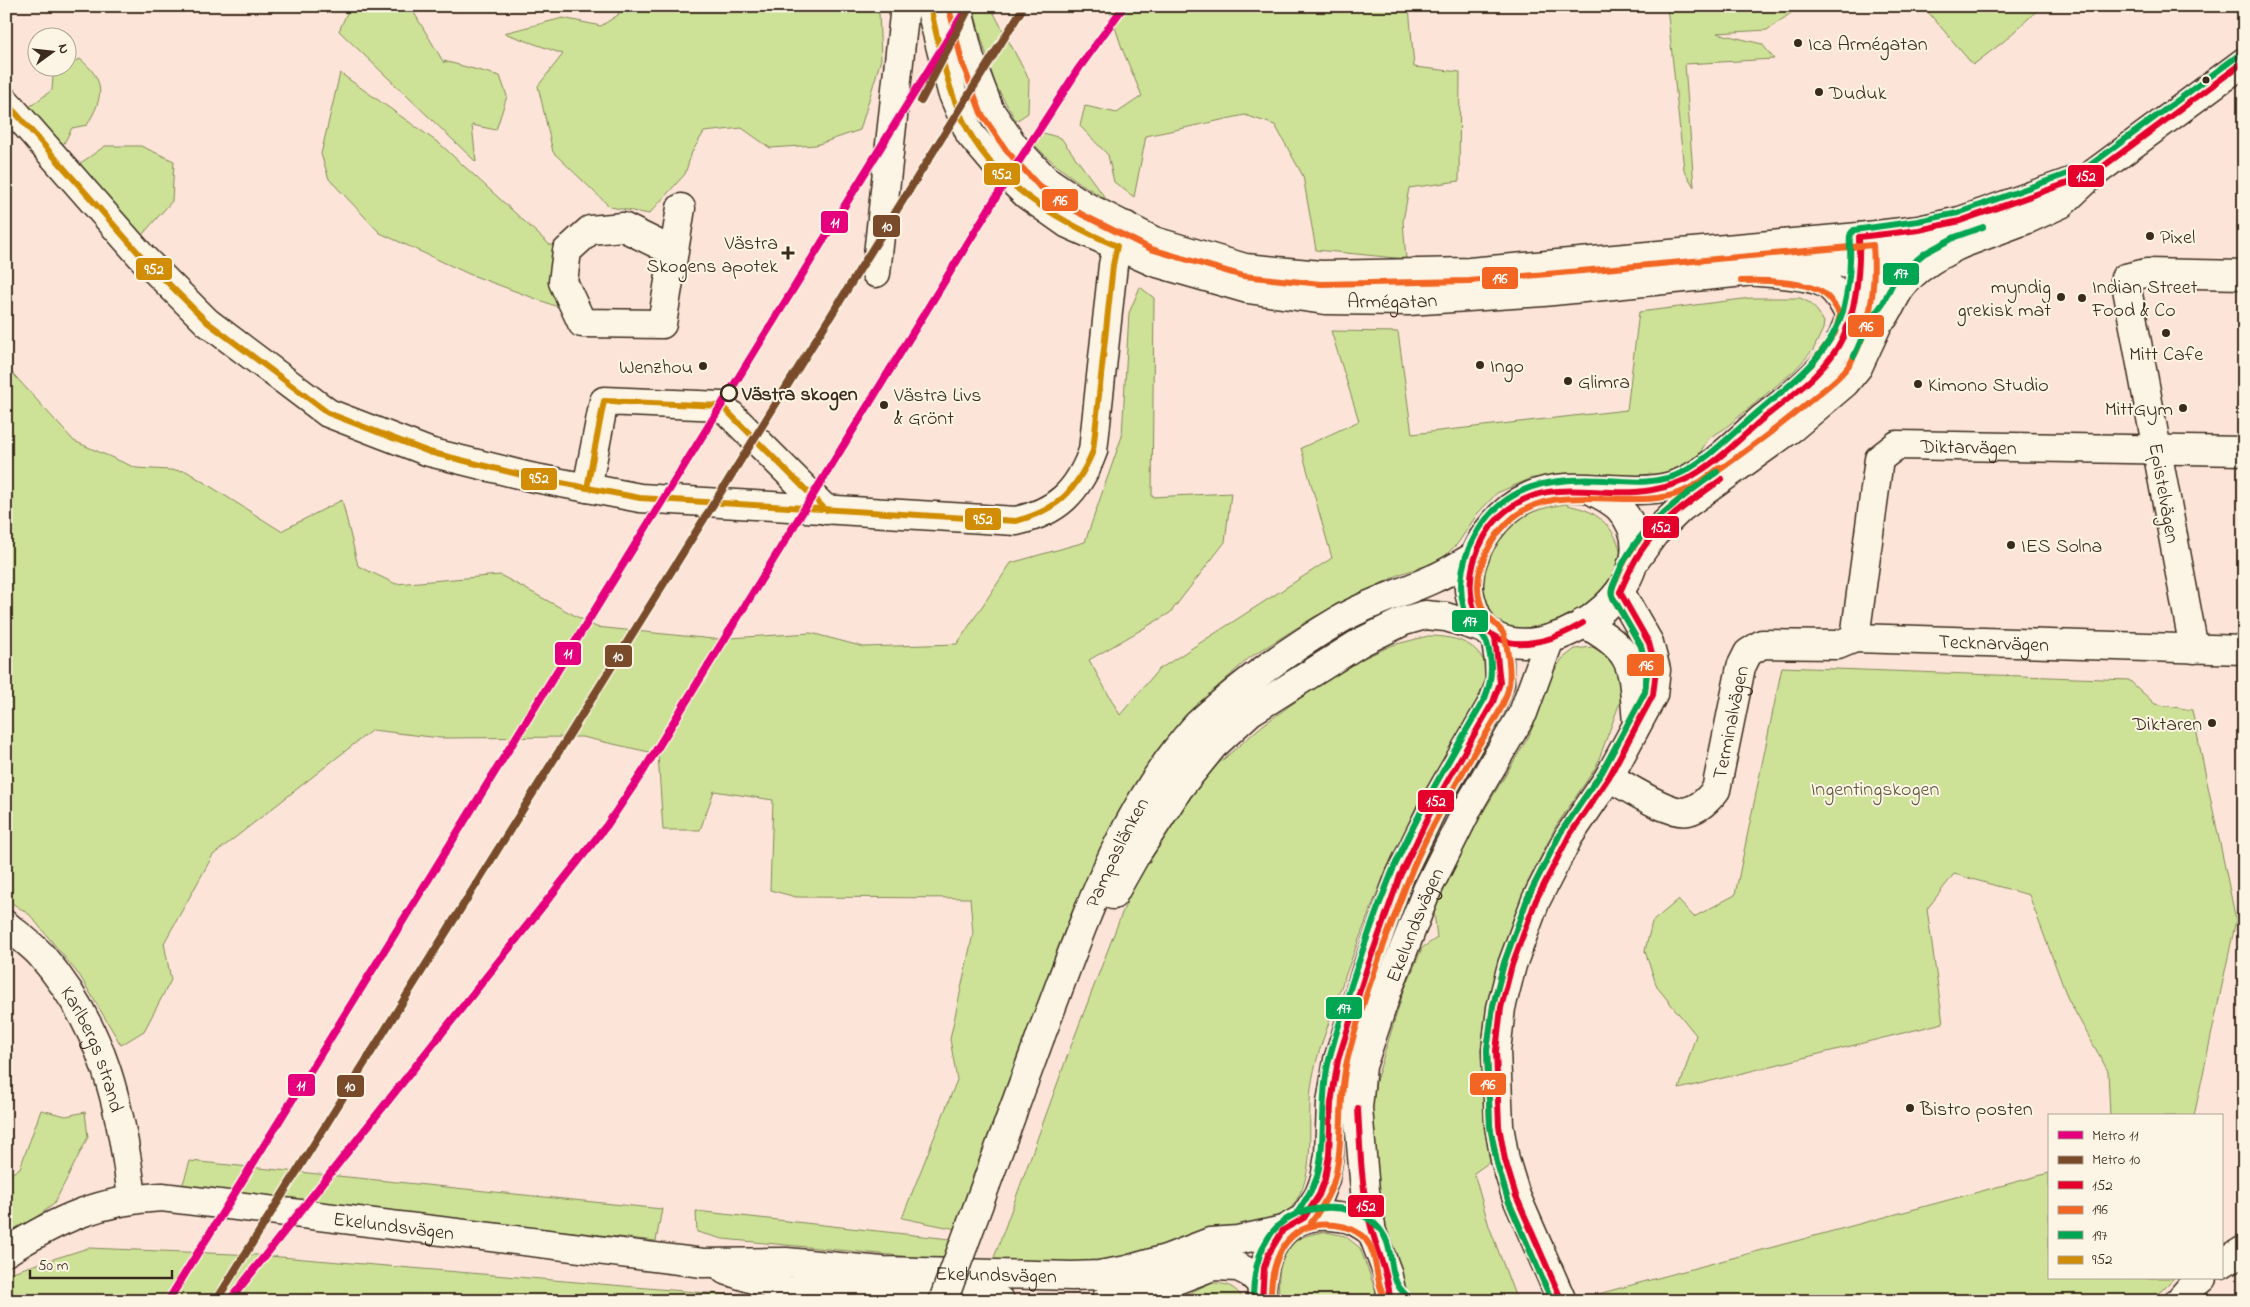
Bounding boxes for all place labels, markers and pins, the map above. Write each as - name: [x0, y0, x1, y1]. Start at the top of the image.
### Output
- place label: Ica Armégatan: [1808, 31, 1928, 61]
- marker: Ica Armégatan: [1792, 37, 1804, 49]
- unlabelled marker: [2201, 75, 2211, 85]
- place label: Duduk: [1828, 80, 1887, 109]
- marker: Duduk: [1813, 86, 1825, 98]
- place label: Pixel: [2160, 224, 2195, 253]
- place label: Västra Skogens apotek: [646, 230, 778, 283]
- marker: Pixel: [2144, 230, 2156, 242]
- marker: Västra Skogens apotek: [782, 247, 794, 259]
- place label: myndig grekisk mat: [1957, 274, 2051, 327]
- place label: Indian Street Food & Co: [2091, 274, 2198, 326]
- marker: myndig grekisk mat: [2055, 291, 2067, 303]
- marker: Indian Street Food & Co: [2076, 292, 2088, 304]
- marker: Mitt Cafe: [2160, 327, 2172, 339]
- place label: Mitt Cafe: [2129, 341, 2203, 370]
- place label: Ingo: [1490, 353, 1524, 383]
- place label: Wenzhou: [619, 354, 693, 383]
- marker: Ingo: [1474, 359, 1486, 371]
- marker: Wenzhou: [697, 360, 709, 372]
- place label: Glimra: [1578, 369, 1630, 398]
- place label: Kimono Studio: [1928, 372, 2049, 401]
- marker: Glimra: [1562, 375, 1574, 387]
- marker: Kimono Studio: [1912, 378, 1924, 390]
- place label: Västra skogen: [741, 381, 858, 411]
- place label: Västra Livs & Grönt: [893, 382, 981, 434]
- marker: Västra skogen: [720, 384, 738, 402]
- place label: MittGym: [2105, 396, 2173, 425]
- marker: Västra Livs & Grönt: [878, 399, 890, 411]
- marker: MittGym: [2177, 402, 2189, 414]
- place label: IES Solna: [2021, 533, 2102, 562]
- marker: IES Solna: [2005, 539, 2017, 551]
- place label: Diktaren: [2131, 711, 2202, 740]
- marker: Diktaren: [2206, 717, 2218, 729]
- place label: Bistro posten: [1919, 1096, 2033, 1125]
- marker: Bistro posten: [1904, 1102, 1916, 1114]

